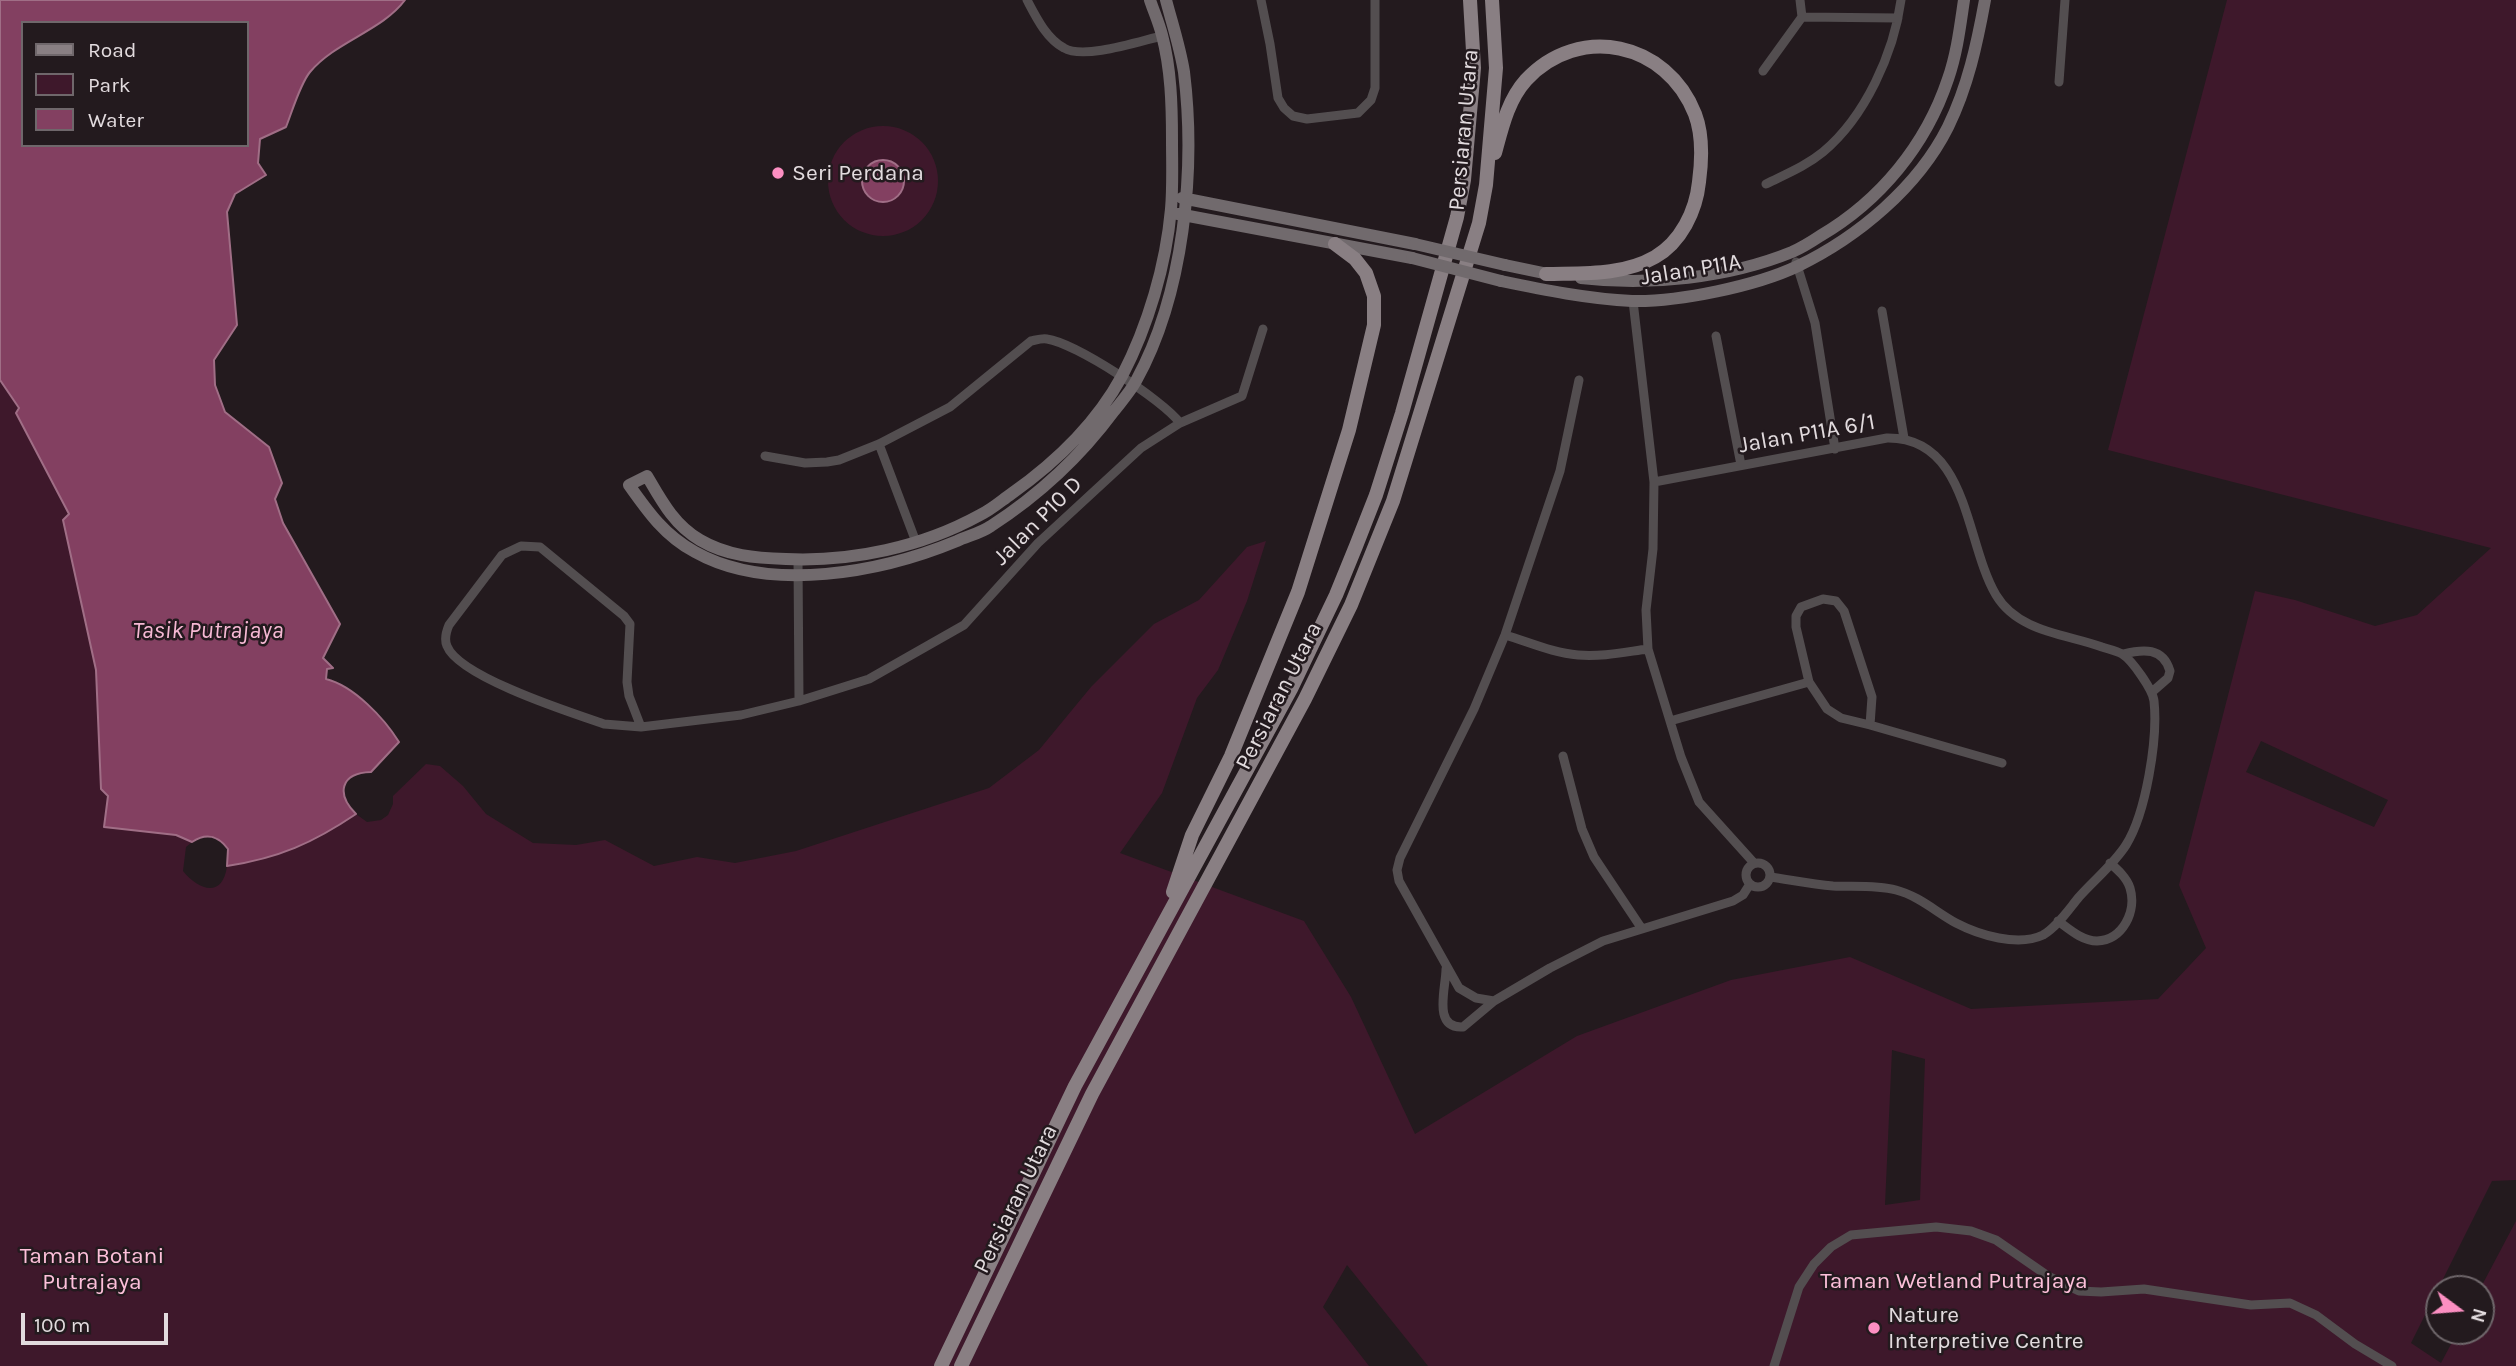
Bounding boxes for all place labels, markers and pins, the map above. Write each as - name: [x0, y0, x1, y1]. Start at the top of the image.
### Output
- place label: Seri Perdana: [792, 159, 924, 187]
- marker: Seri Perdana: [770, 165, 786, 181]
- place label: Nature Interpretive Centre: [1888, 1301, 2084, 1355]
- marker: Nature Interpretive Centre: [1866, 1320, 1882, 1336]

